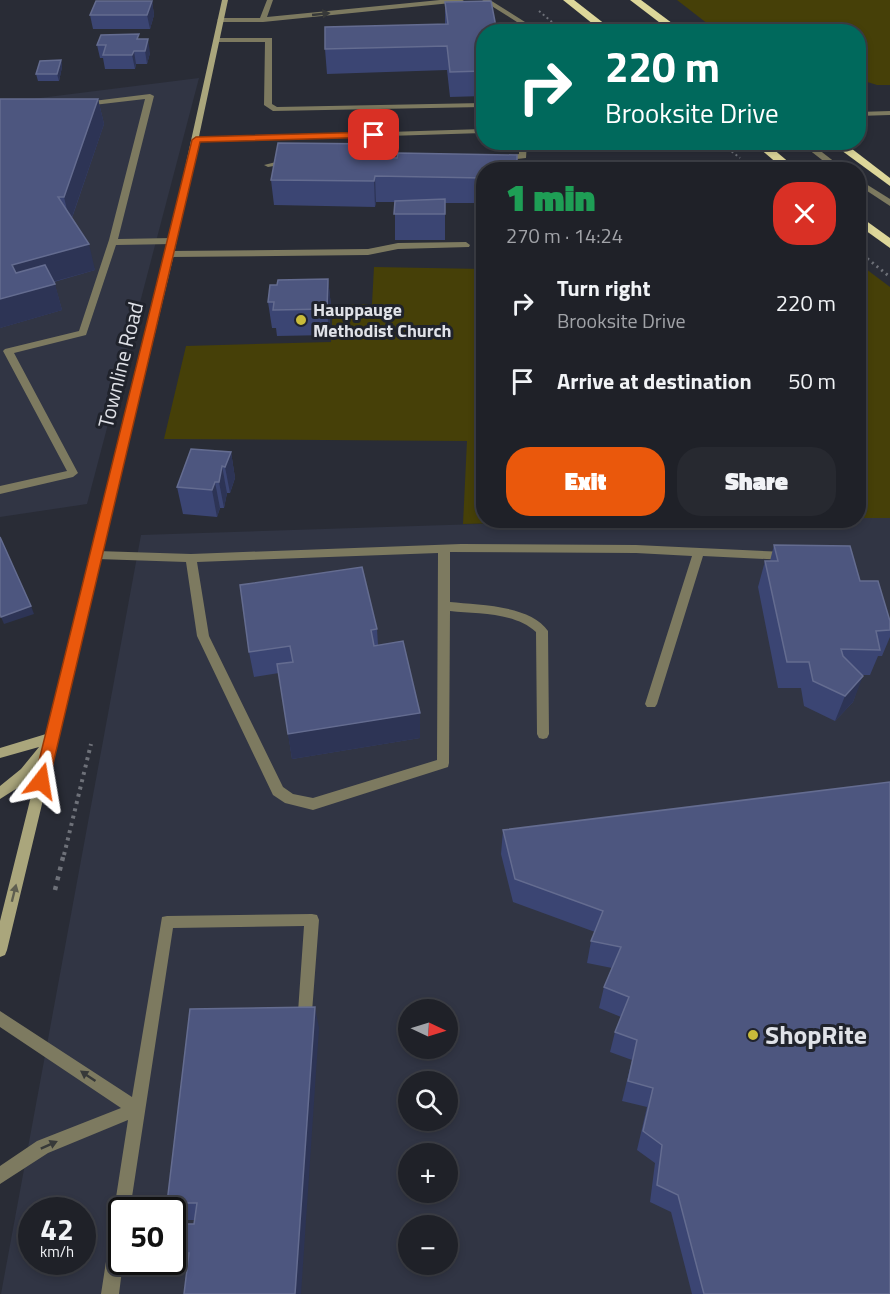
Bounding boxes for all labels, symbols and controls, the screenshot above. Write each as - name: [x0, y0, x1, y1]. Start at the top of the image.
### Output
- one-way arrow: [312, 9, 331, 19]
- text: 220 m: [605, 34, 720, 98]
- icon: right: [506, 48, 584, 126]
- text: Brooksite Drive: [605, 92, 779, 133]
- pin: [348, 109, 399, 160]
- icon: arrive: [357, 118, 390, 151]
- text: 1 min: [506, 170, 595, 225]
- button: close: [773, 182, 836, 245]
- text: 270 m · 14:24: [506, 220, 623, 251]
- text: Turn right: [557, 271, 651, 305]
- text: 220 m: [776, 286, 836, 320]
- icon: right: [506, 287, 539, 320]
- place label: Hauppauge Methodist Church: [313, 296, 452, 344]
- street label: Townline Road: [89, 298, 151, 431]
- text: Brooksite Drive: [557, 305, 686, 336]
- marker: Hauppauge Methodist Church: [294, 313, 308, 327]
- text: Arrive at destination: [557, 364, 752, 398]
- text: 50 m: [788, 364, 836, 398]
- icon: arrive: [506, 365, 539, 398]
- button: Exit: [506, 447, 665, 516]
- button: Share: [677, 447, 836, 516]
- position arrow: [9, 749, 73, 813]
- one-way arrow: [9, 884, 19, 902]
- north arrow: [398, 999, 458, 1059]
- map controls: [398, 999, 458, 1275]
- place label: ShopRite: [765, 1015, 867, 1054]
- marker: ShopRite: [746, 1028, 760, 1042]
- one-way arrow: [80, 1071, 96, 1082]
- button: search: [398, 1071, 458, 1131]
- one-way arrow: [41, 1140, 59, 1150]
- button: +: [398, 1143, 458, 1203]
- speed limit sign: 50: [108, 1197, 186, 1275]
- text: 42: [40, 1206, 74, 1252]
- button: −: [398, 1215, 458, 1275]
- text: km/h: [40, 1240, 74, 1263]

